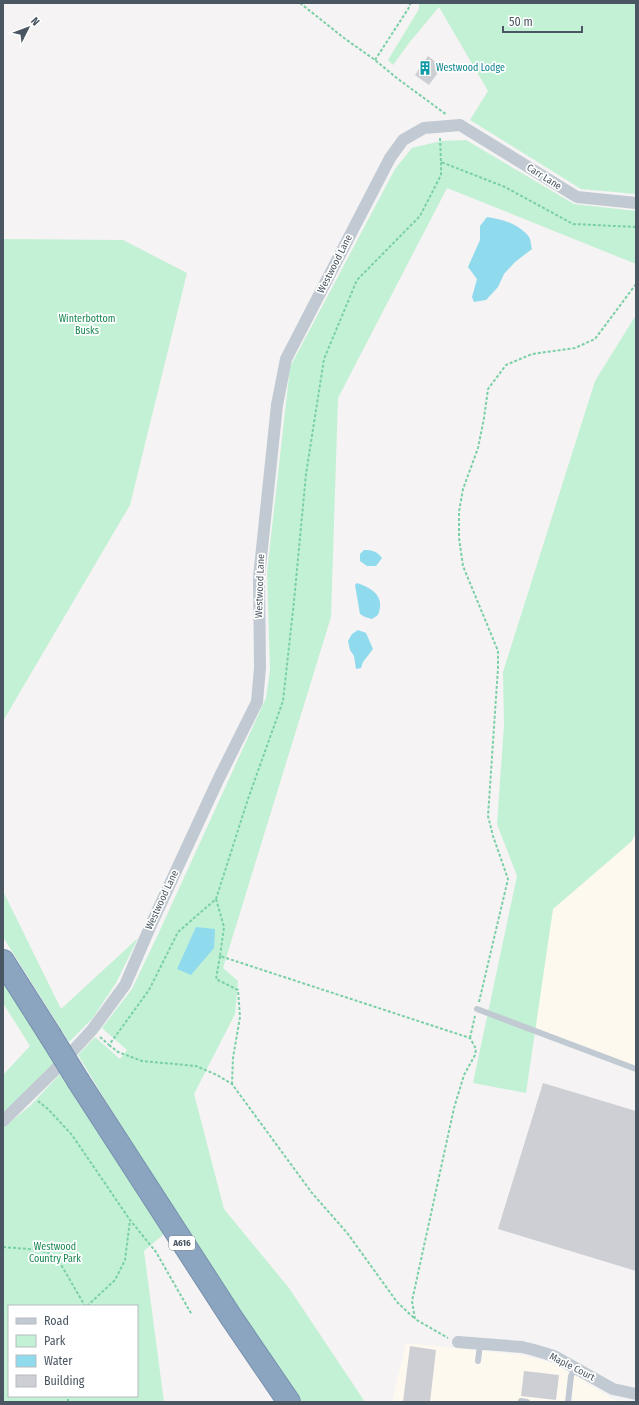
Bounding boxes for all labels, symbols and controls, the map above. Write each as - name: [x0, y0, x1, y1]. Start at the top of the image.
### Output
- north arrow: [8, 8, 48, 48]
- scale bar: [503, 8, 582, 34]
- text: N: [28, 15, 42, 28]
- text: 50 m: [509, 15, 533, 29]
- building icon: Westwood Lodge: [417, 60, 433, 76]
- place label: Westwood Lodge: [436, 62, 505, 74]
- street label: Carr Lane: [524, 162, 564, 192]
- street label: Westwood Lane: [315, 233, 355, 295]
- park label: Winterbottom Busks: [59, 313, 115, 337]
- street label: Westwood Lane: [253, 554, 267, 618]
- street label: Westwood Lane: [143, 868, 181, 932]
- road number: A616: [169, 1236, 195, 1250]
- park label: Westwood Country Park: [29, 1241, 81, 1265]
- legend: [8, 1305, 138, 1397]
- text: Road: [44, 1314, 69, 1328]
- text: Park: [44, 1334, 66, 1348]
- street label: Maple Court: [547, 1350, 597, 1384]
- text: Water: [44, 1354, 73, 1368]
- text: Building: [44, 1374, 85, 1388]

